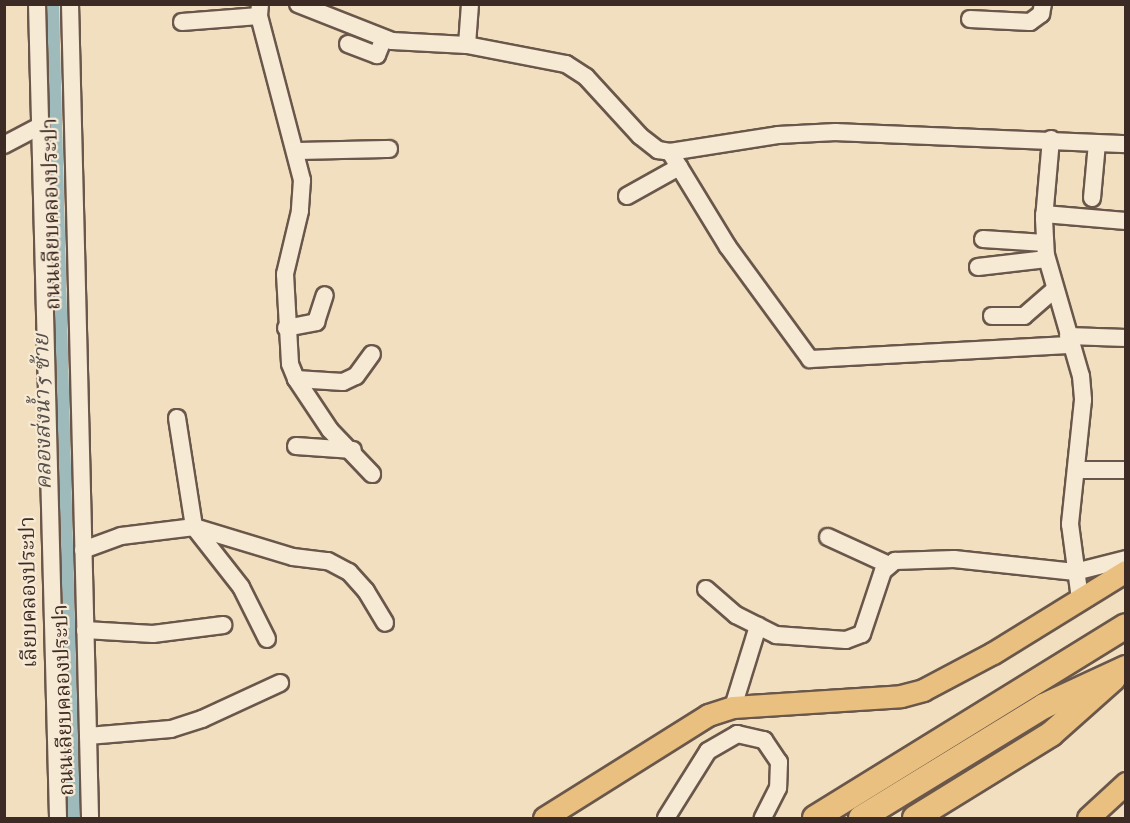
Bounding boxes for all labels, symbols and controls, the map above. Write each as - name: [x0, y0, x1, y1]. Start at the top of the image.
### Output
- street label: ถนนเลียบคลองประปา: [38, 118, 66, 310]
- water label: คลองส่งน้ำ 5 ซ้าย: [28, 334, 58, 490]
- street label: เลียบคลองประปา: [15, 516, 43, 668]
- street label: ถนนเลียบคลองประปา: [48, 604, 80, 796]

